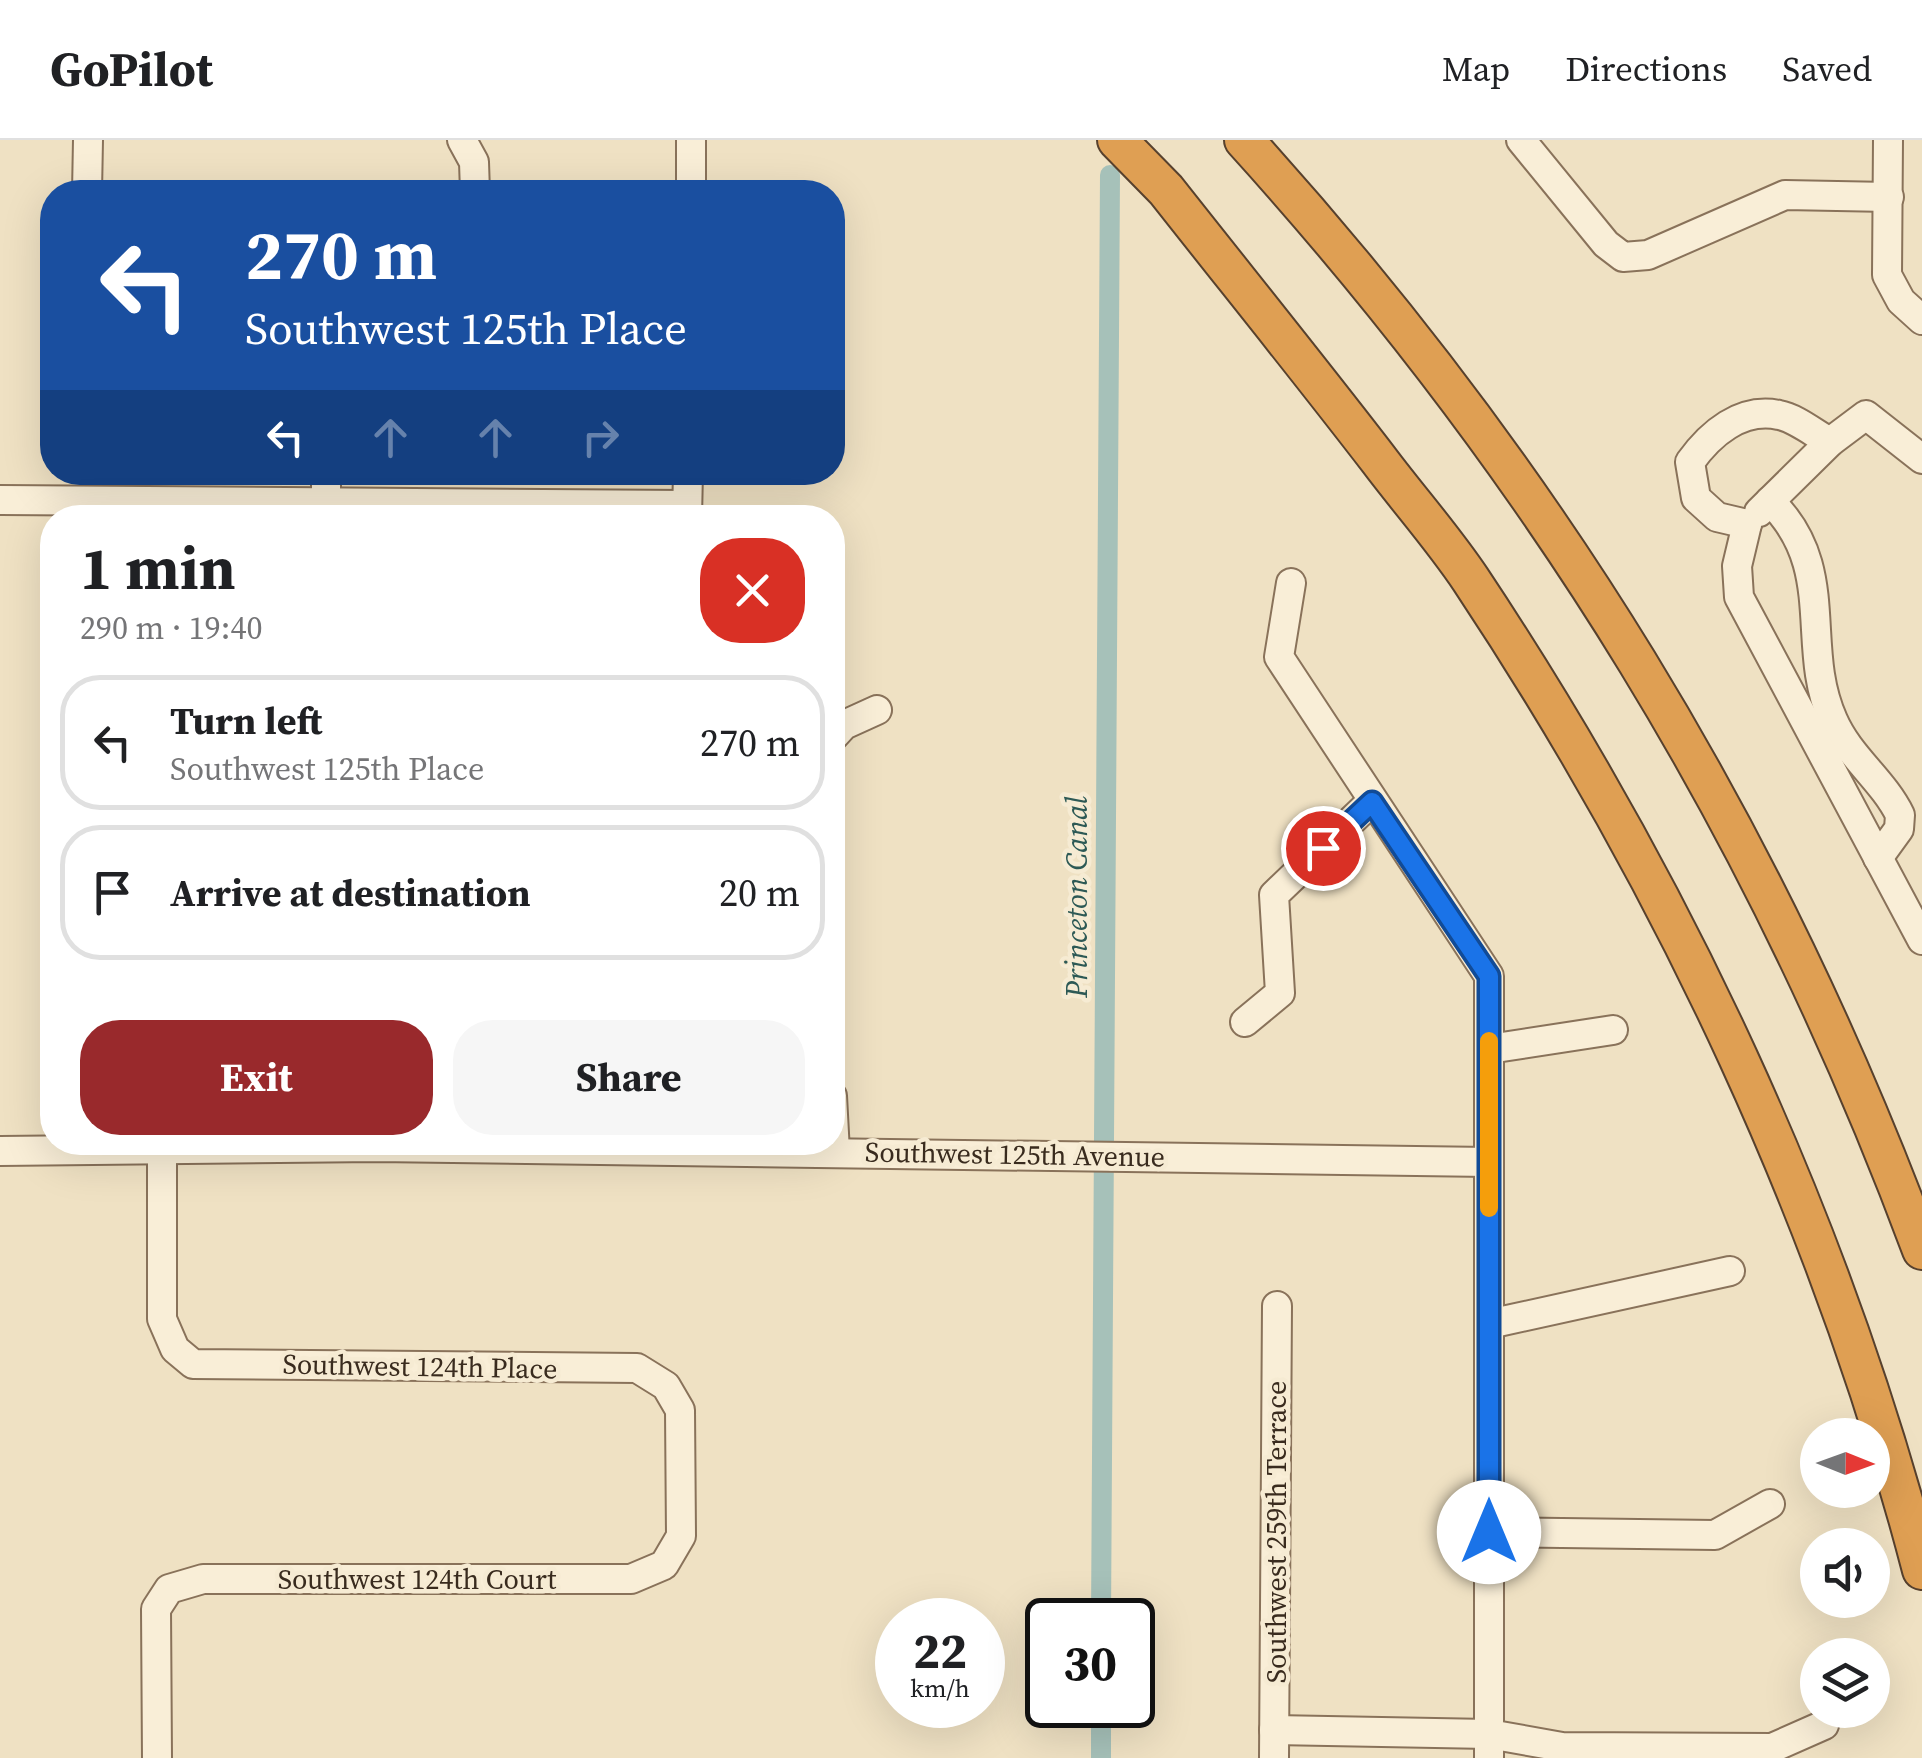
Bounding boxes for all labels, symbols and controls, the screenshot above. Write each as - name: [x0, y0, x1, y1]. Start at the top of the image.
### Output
- text: GoPilot: [50, 36, 213, 102]
- text: Map: [1442, 45, 1510, 93]
- text: Directions: [1565, 45, 1727, 93]
- text: Saved: [1782, 45, 1872, 93]
- text: 270 m: [245, 206, 437, 302]
- icon: left: [80, 220, 210, 350]
- text: Southwest 125th Place: [245, 297, 687, 359]
- icon: left: [258, 410, 313, 465]
- icon: ahead: [363, 410, 418, 465]
- icon: ahead: [468, 410, 523, 465]
- icon: right: [573, 410, 628, 465]
- text: 1 min: [80, 527, 236, 609]
- button: close: [700, 538, 805, 643]
- text: 290 m · 19:40: [80, 606, 262, 650]
- text: Turn left: [170, 695, 322, 747]
- icon: left: [85, 715, 140, 770]
- text: 270 m: [700, 717, 800, 769]
- text: Southwest 125th Place: [170, 747, 484, 791]
- water label: Princeton Canal: [1056, 795, 1097, 999]
- pin: [1281, 806, 1366, 891]
- icon: arrive: [1296, 821, 1351, 876]
- icon: arrive: [85, 865, 140, 920]
- text: Arrive at destination: [170, 867, 531, 919]
- text: 20 m: [719, 867, 800, 919]
- button: Exit: [80, 1020, 433, 1135]
- button: Share: [453, 1020, 805, 1135]
- street label: Southwest 125th Avenue: [865, 1132, 1165, 1176]
- street label: Southwest 124th Place: [282, 1345, 558, 1387]
- street label: Southwest 259th Terrace: [1257, 1381, 1295, 1683]
- north arrow: [1800, 1418, 1890, 1508]
- map controls: [1800, 1418, 1890, 1728]
- position arrow: [1437, 1480, 1541, 1584]
- button: sound: [1800, 1528, 1890, 1618]
- street label: Southwest 124th Court: [278, 1560, 557, 1598]
- speed limit sign: 30: [1025, 1598, 1155, 1728]
- text: 22: [913, 1616, 967, 1685]
- button: layers: [1800, 1638, 1890, 1728]
- text: km/h: [910, 1671, 970, 1705]

